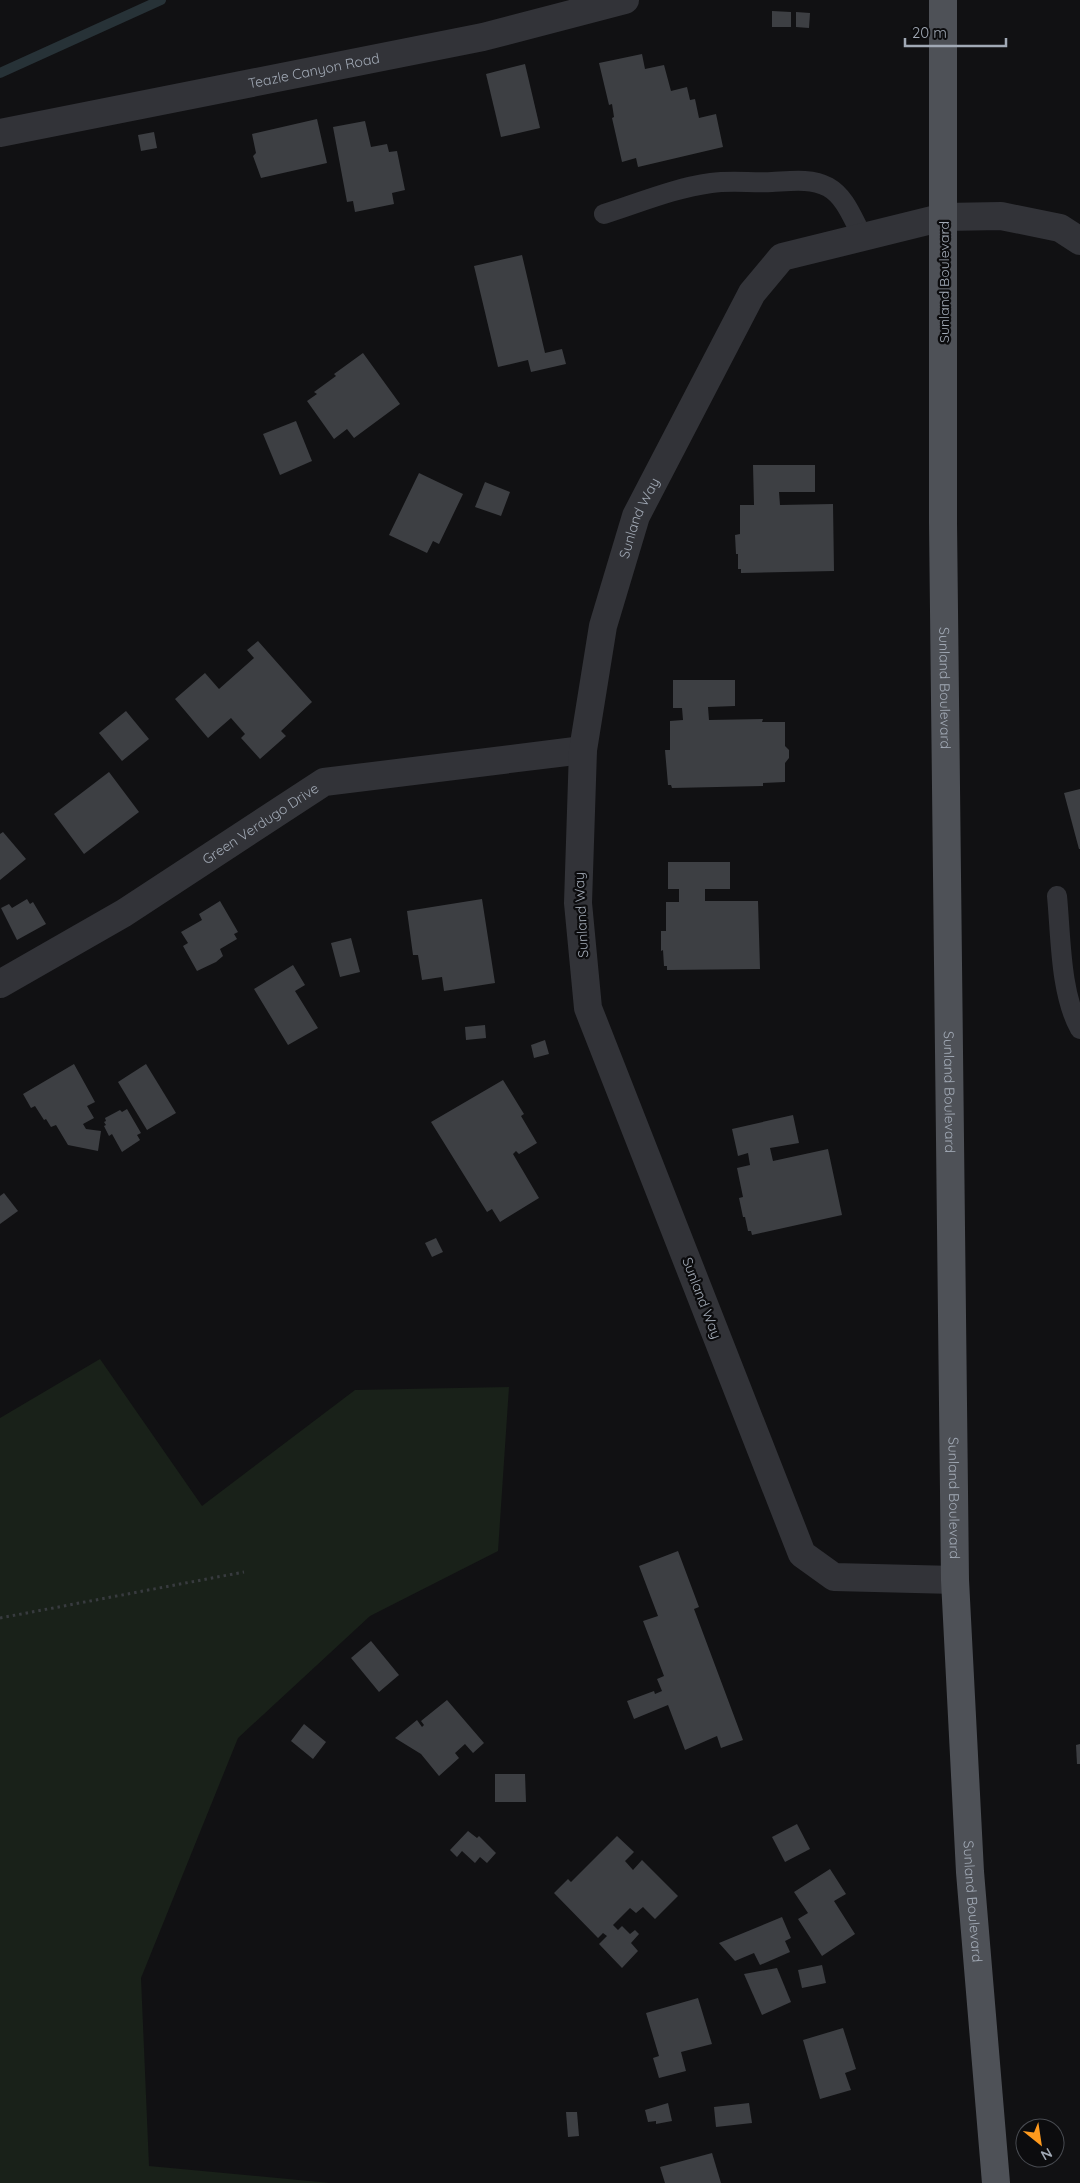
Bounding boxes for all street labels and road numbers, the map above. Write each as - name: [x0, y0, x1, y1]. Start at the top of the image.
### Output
- street label: Teazle Canyon Road: [247, 49, 381, 92]
- street label: Sunland Boulevard: [935, 221, 953, 343]
- street label: Sunland Way: [615, 475, 663, 561]
- street label: Sunland Boulevard: [935, 627, 955, 749]
- street label: Green Verdugo Drive: [199, 779, 322, 868]
- street label: Sunland Way: [570, 872, 592, 958]
- street label: Sunland Boulevard: [940, 1031, 959, 1153]
- street label: Sunland Way: [678, 1255, 726, 1341]
- street label: Sunland Boulevard: [944, 1437, 964, 1559]
- street label: Sunland Boulevard: [959, 1840, 987, 1963]

